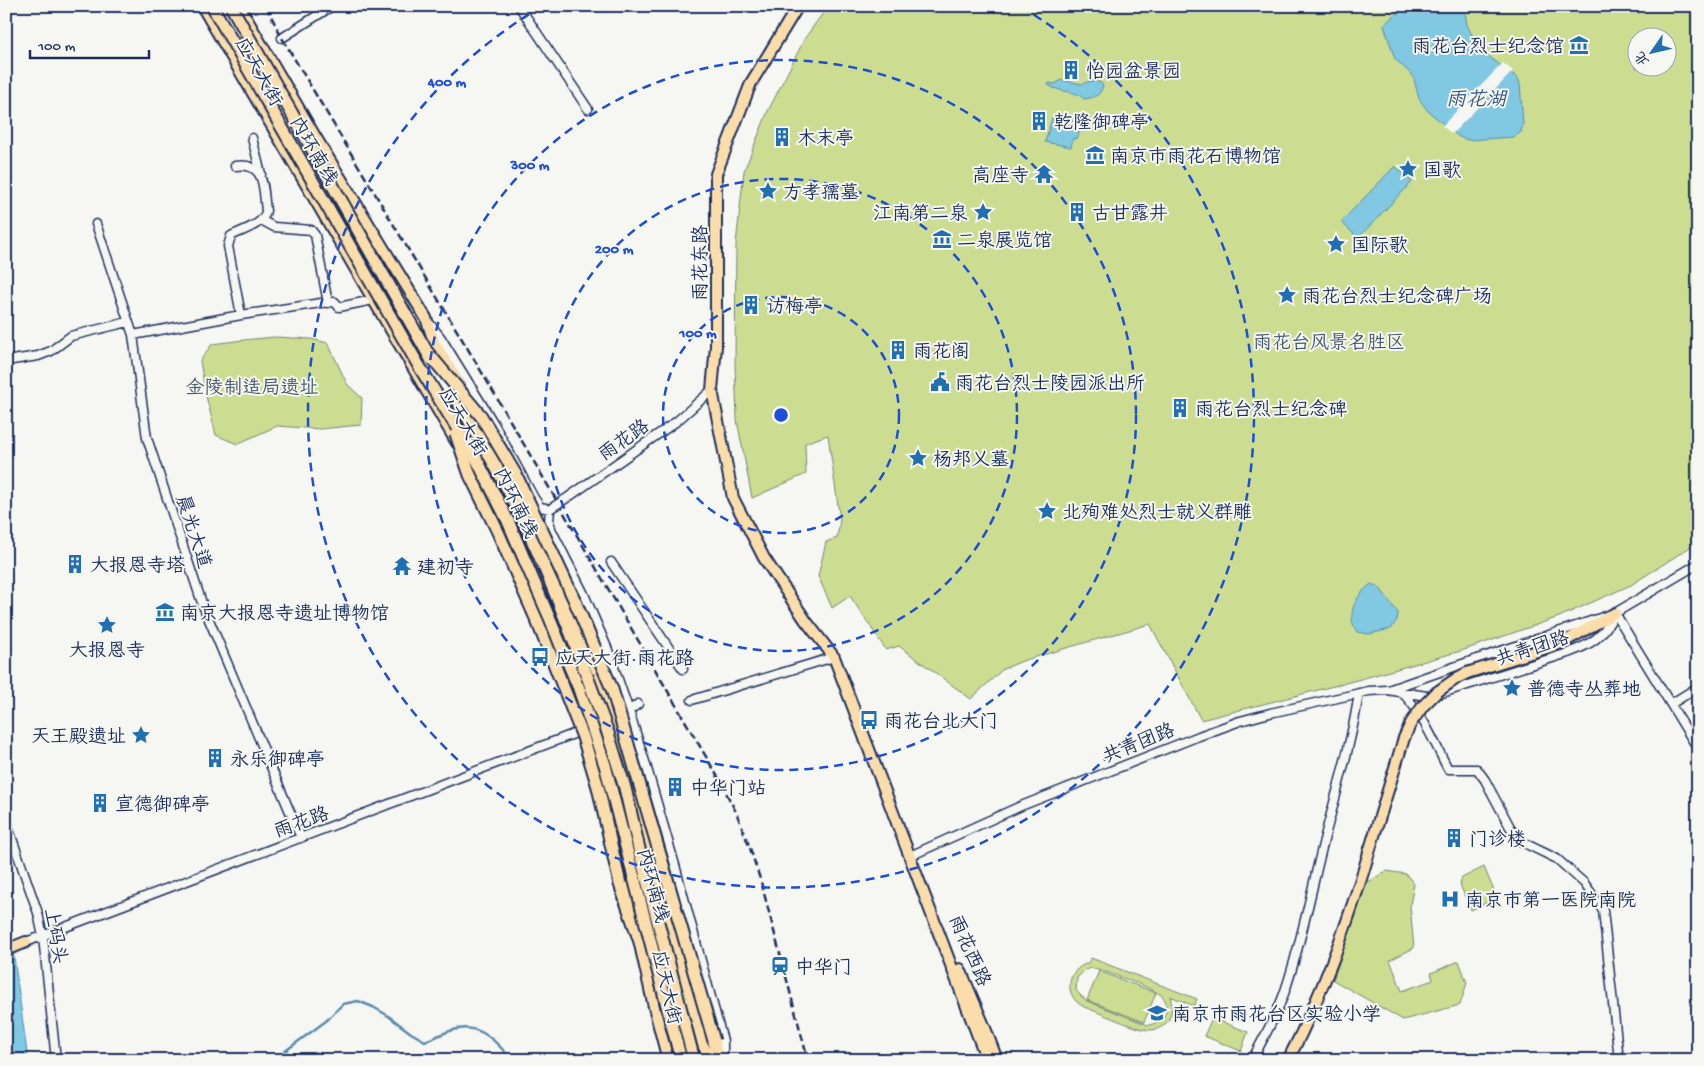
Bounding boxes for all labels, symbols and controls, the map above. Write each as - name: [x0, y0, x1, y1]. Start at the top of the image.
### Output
- scale bar: [30, 28, 149, 60]
- north arrow: [1626, 28, 1676, 78]
- street label: 应天大街: [228, 34, 287, 111]
- museum icon: 雨花台烈士纪念馆: [1568, 34, 1590, 56]
- place label: 雨花台烈士纪念馆: [1412, 35, 1564, 60]
- text: 100 m: [37, 38, 76, 56]
- text: 北: [1632, 47, 1654, 68]
- building icon: 怡园盆景园: [1060, 59, 1082, 81]
- place label: 怡园盆景园: [1086, 61, 1181, 85]
- text: 400 m: [427, 74, 467, 92]
- water label: 雨花湖: [1446, 89, 1508, 113]
- building icon: 乾隆御碑亭: [1028, 110, 1050, 132]
- place label: 乾隆御碑亭: [1054, 112, 1149, 136]
- street label: 内环南线: [283, 113, 342, 190]
- building icon: 木末亭: [771, 126, 793, 148]
- place label: 木末亭: [797, 128, 854, 152]
- museum icon: 南京市雨花石博物馆: [1084, 144, 1106, 166]
- place label: 南京市雨花石博物馆: [1110, 146, 1281, 170]
- text: 300 m: [509, 157, 550, 175]
- place icon: 国歌: [1397, 158, 1419, 180]
- place label: 国歌: [1423, 160, 1461, 184]
- temple icon: 高座寺: [1033, 163, 1055, 185]
- place label: 高座寺: [972, 165, 1029, 189]
- place icon: 方孝孺墓: [757, 180, 779, 202]
- place label: 方孝孺墓: [783, 182, 859, 206]
- place icon: 江南第二泉: [972, 201, 994, 223]
- building icon: 古甘露井: [1066, 201, 1088, 223]
- place label: 江南第二泉: [873, 203, 968, 227]
- place label: 古甘露井: [1092, 203, 1168, 227]
- street label: 雨花东路: [690, 225, 714, 301]
- museum icon: 二泉展览馆: [931, 228, 953, 250]
- place label: 二泉展览馆: [957, 230, 1052, 254]
- place icon: 国际歌: [1325, 233, 1347, 255]
- place label: 国际歌: [1351, 235, 1408, 259]
- text: 200 m: [595, 241, 634, 259]
- place icon: 雨花台烈士纪念碑广场: [1276, 284, 1298, 306]
- place label: 雨花台烈士纪念碑广场: [1302, 285, 1492, 310]
- building icon: 访梅亭: [740, 294, 762, 316]
- place label: 访梅亭: [766, 296, 823, 320]
- text: 100 m: [678, 325, 717, 343]
- park label: 雨花台风景名胜区: [1253, 332, 1405, 356]
- building icon: 雨花阁: [887, 339, 909, 361]
- place label: 雨花阁: [913, 341, 970, 365]
- public building icon: 雨花台烈士陵园派出所: [929, 371, 951, 393]
- place label: 雨花台烈士陵园派出所: [955, 373, 1145, 397]
- park label: 金陵制造局遗址: [185, 377, 319, 401]
- street label: 应天大街: [432, 384, 491, 461]
- building icon: 雨花台烈士纪念碑: [1169, 397, 1191, 419]
- place label: 雨花台烈士纪念碑: [1195, 398, 1347, 423]
- centre of rings: [772, 406, 790, 424]
- street label: 雨花路: [594, 415, 655, 468]
- place icon: 杨邦乂墓: [907, 447, 929, 469]
- place label: 杨邦乂墓: [933, 449, 1009, 473]
- street label: 内环南线: [487, 464, 542, 543]
- street label: 晨光大道: [169, 492, 215, 572]
- place icon: 北殉难处烈士就义群雕: [1036, 500, 1058, 522]
- place label: 北殉难处烈士就义群雕: [1062, 502, 1252, 526]
- building icon: 大报恩寺塔: [64, 553, 86, 575]
- place label: 大报恩寺塔: [90, 555, 185, 579]
- temple icon: 建初寺: [391, 555, 413, 577]
- place label: 建初寺: [417, 557, 474, 581]
- museum icon: 南京大报恩寺遗址博物馆: [154, 601, 176, 623]
- place label: 南京大报恩寺遗址博物馆: [180, 603, 389, 627]
- place icon: 大报恩寺: [96, 614, 118, 636]
- street label: 共青团路: [1493, 627, 1573, 673]
- place label: 大报恩寺: [69, 640, 145, 664]
- bus stop icon: 应天大街·雨花路: [529, 646, 551, 668]
- place label: 应天大街·雨花路: [555, 648, 694, 672]
- place icon: 普德寺丛葬地: [1501, 677, 1523, 699]
- place label: 普德寺丛葬地: [1527, 679, 1641, 703]
- bus stop icon: 雨花台北大门: [858, 709, 880, 731]
- place label: 雨花台北大门: [884, 711, 998, 735]
- street label: 共青团路: [1099, 719, 1179, 770]
- place icon: 天王殿遗址: [130, 724, 152, 746]
- place label: 天王殿遗址: [31, 726, 126, 750]
- building icon: 永乐御碑亭: [204, 747, 226, 769]
- place label: 永乐御碑亭: [230, 749, 325, 773]
- building icon: 中华门站: [664, 776, 686, 798]
- place label: 中华门站: [690, 778, 766, 802]
- building icon: 宣德御碑亭: [89, 792, 111, 814]
- place label: 宣德御碑亭: [115, 794, 210, 818]
- street label: 雨花路: [271, 803, 333, 845]
- building icon: 门诊楼: [1443, 827, 1465, 849]
- place label: 门诊楼: [1469, 829, 1526, 853]
- street label: 内环南线: [630, 846, 673, 926]
- hospital icon: 南京市第一医院南院: [1439, 888, 1461, 910]
- place label: 南京市第一医院南院: [1465, 890, 1636, 914]
- street label: 上码头: [37, 906, 71, 967]
- street label: 雨花西路: [942, 912, 995, 991]
- street label: 应天大街: [645, 948, 685, 1027]
- station icon: 中华门: [769, 955, 791, 977]
- place label: 中华门: [795, 957, 852, 981]
- school or university icon: 南京市雨花台区实验小学: [1146, 1002, 1168, 1024]
- place label: 南京市雨花台区实验小学: [1172, 1004, 1381, 1028]

